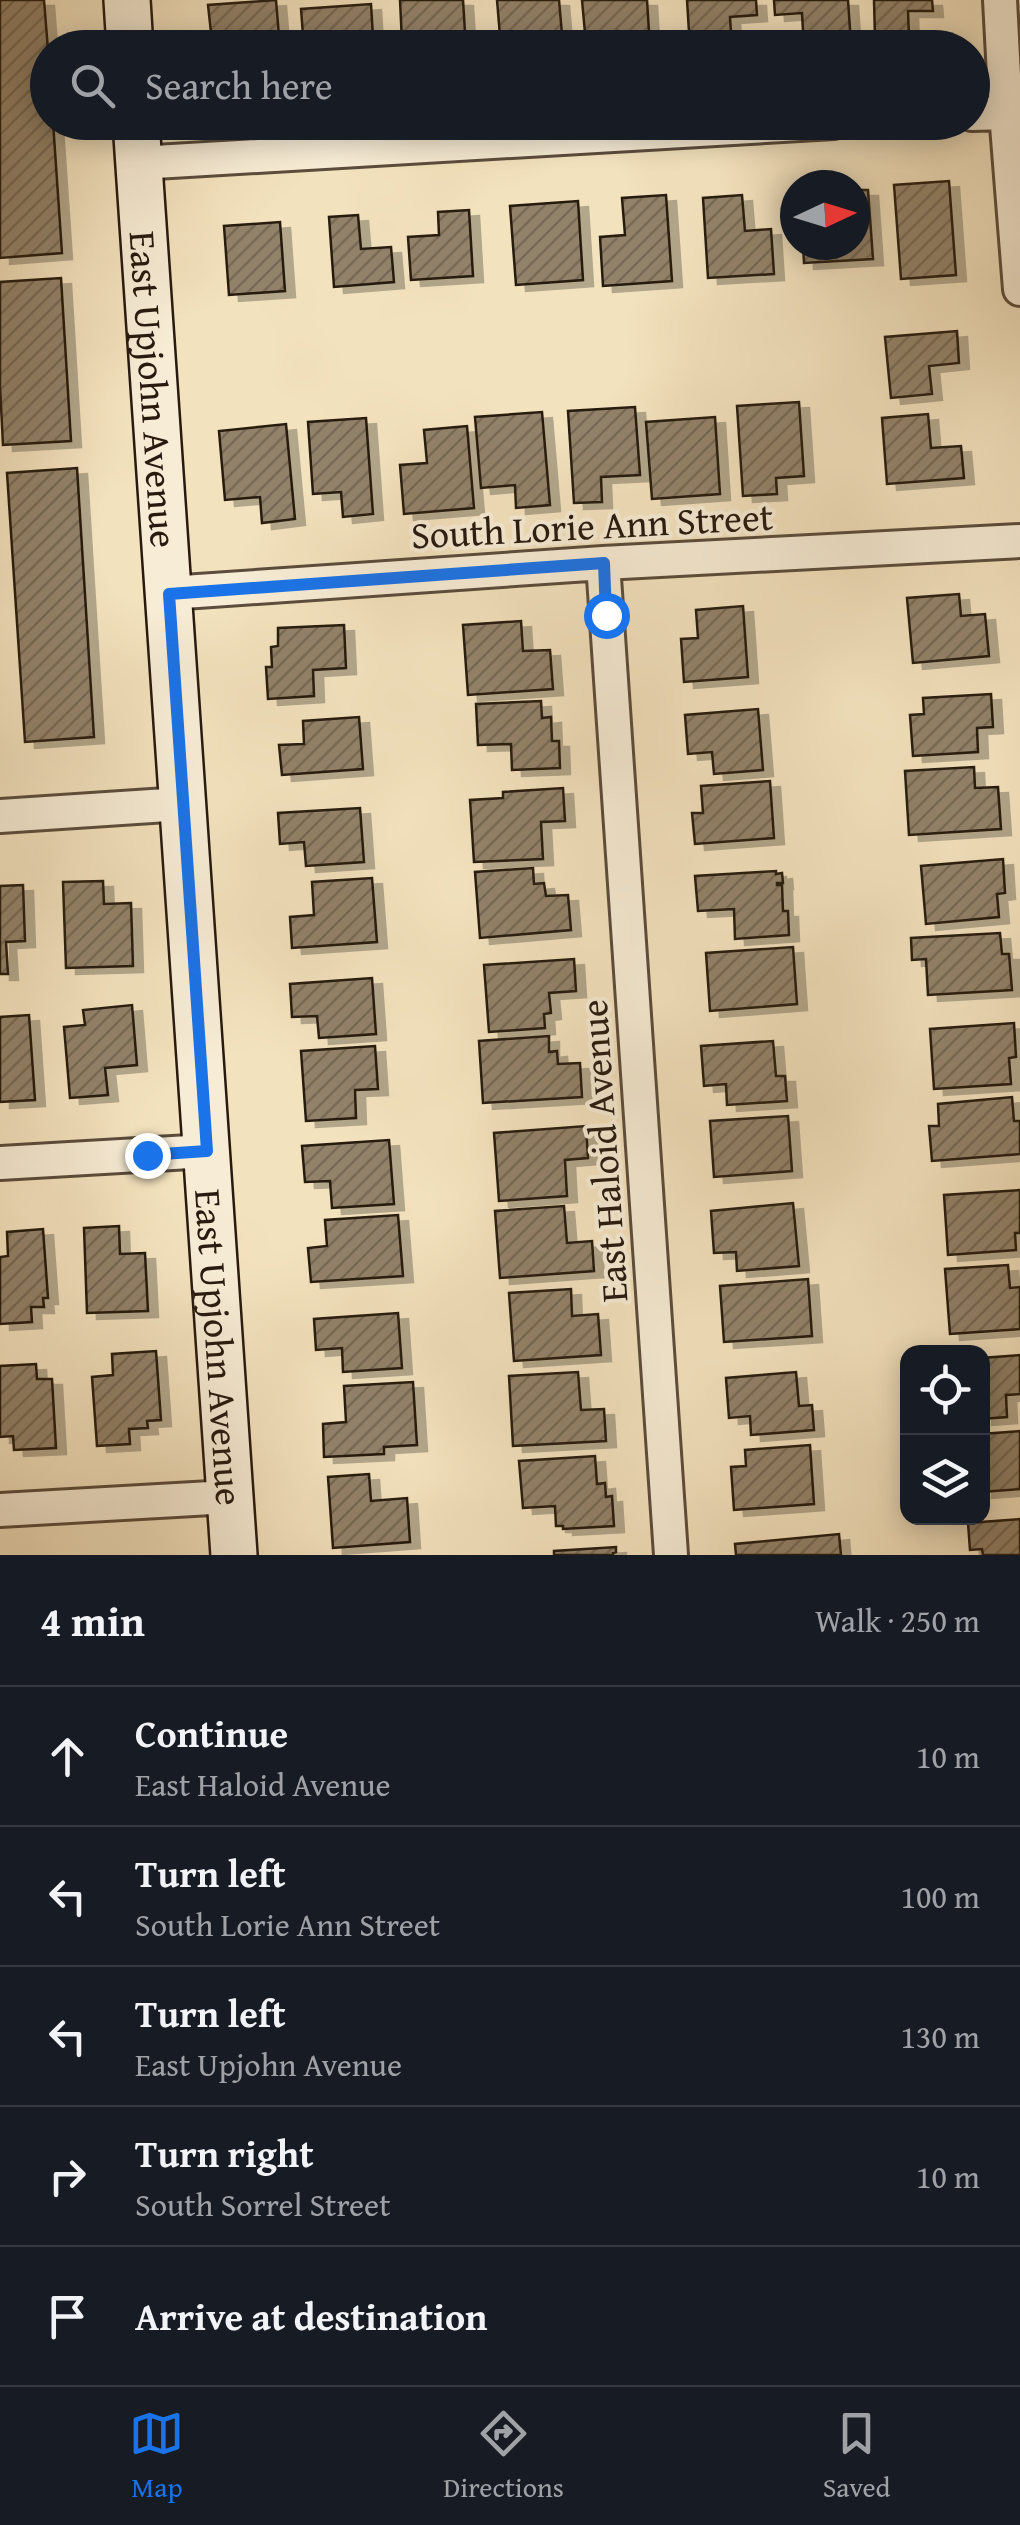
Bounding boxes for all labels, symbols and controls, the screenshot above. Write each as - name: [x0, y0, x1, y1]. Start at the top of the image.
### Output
- search box: [30, 30, 990, 140]
- text: Search here: [145, 57, 333, 113]
- icon: search: [65, 58, 120, 113]
- north arrow: [780, 170, 870, 260]
- street label: East Upjohn Avenue: [116, 229, 193, 549]
- street label: South Lorie Ann Street: [410, 488, 774, 562]
- route start: [584, 593, 630, 639]
- street label: East Haloid Avenue: [564, 998, 642, 1304]
- route end: [125, 1133, 171, 1179]
- street label: East Upjohn Avenue: [181, 1187, 259, 1507]
- map controls: [900, 1345, 990, 1525]
- button: locate: [900, 1345, 990, 1435]
- button: layers: [900, 1435, 990, 1525]
- text: 4 min: [40, 1590, 145, 1651]
- text: Walk · 250 m: [815, 1597, 980, 1644]
- text: Continue: [135, 1705, 288, 1761]
- icon: ahead: [40, 1729, 95, 1784]
- text: 10 m: [916, 1733, 980, 1780]
- text: East Haloid Avenue: [135, 1761, 390, 1808]
- text: Turn left: [135, 1845, 286, 1901]
- icon: left: [40, 1869, 95, 1924]
- text: 100 m: [901, 1873, 980, 1920]
- text: South Lorie Ann Street: [135, 1901, 440, 1948]
- text: Turn left: [135, 1985, 286, 2041]
- icon: left: [40, 2009, 95, 2064]
- text: 130 m: [901, 2013, 980, 2060]
- text: East Upjohn Avenue: [135, 2041, 402, 2088]
- text: Turn right: [135, 2125, 314, 2181]
- icon: right: [40, 2149, 95, 2204]
- text: 10 m: [916, 2153, 980, 2200]
- text: South Sorrel Street: [135, 2181, 390, 2228]
- text: Arrive at destination: [135, 2288, 488, 2344]
- icon: arrive: [40, 2289, 95, 2344]
- tab: Map: [129, 2406, 184, 2507]
- tab: Directions: [443, 2406, 564, 2507]
- tab: Saved: [823, 2406, 891, 2507]

